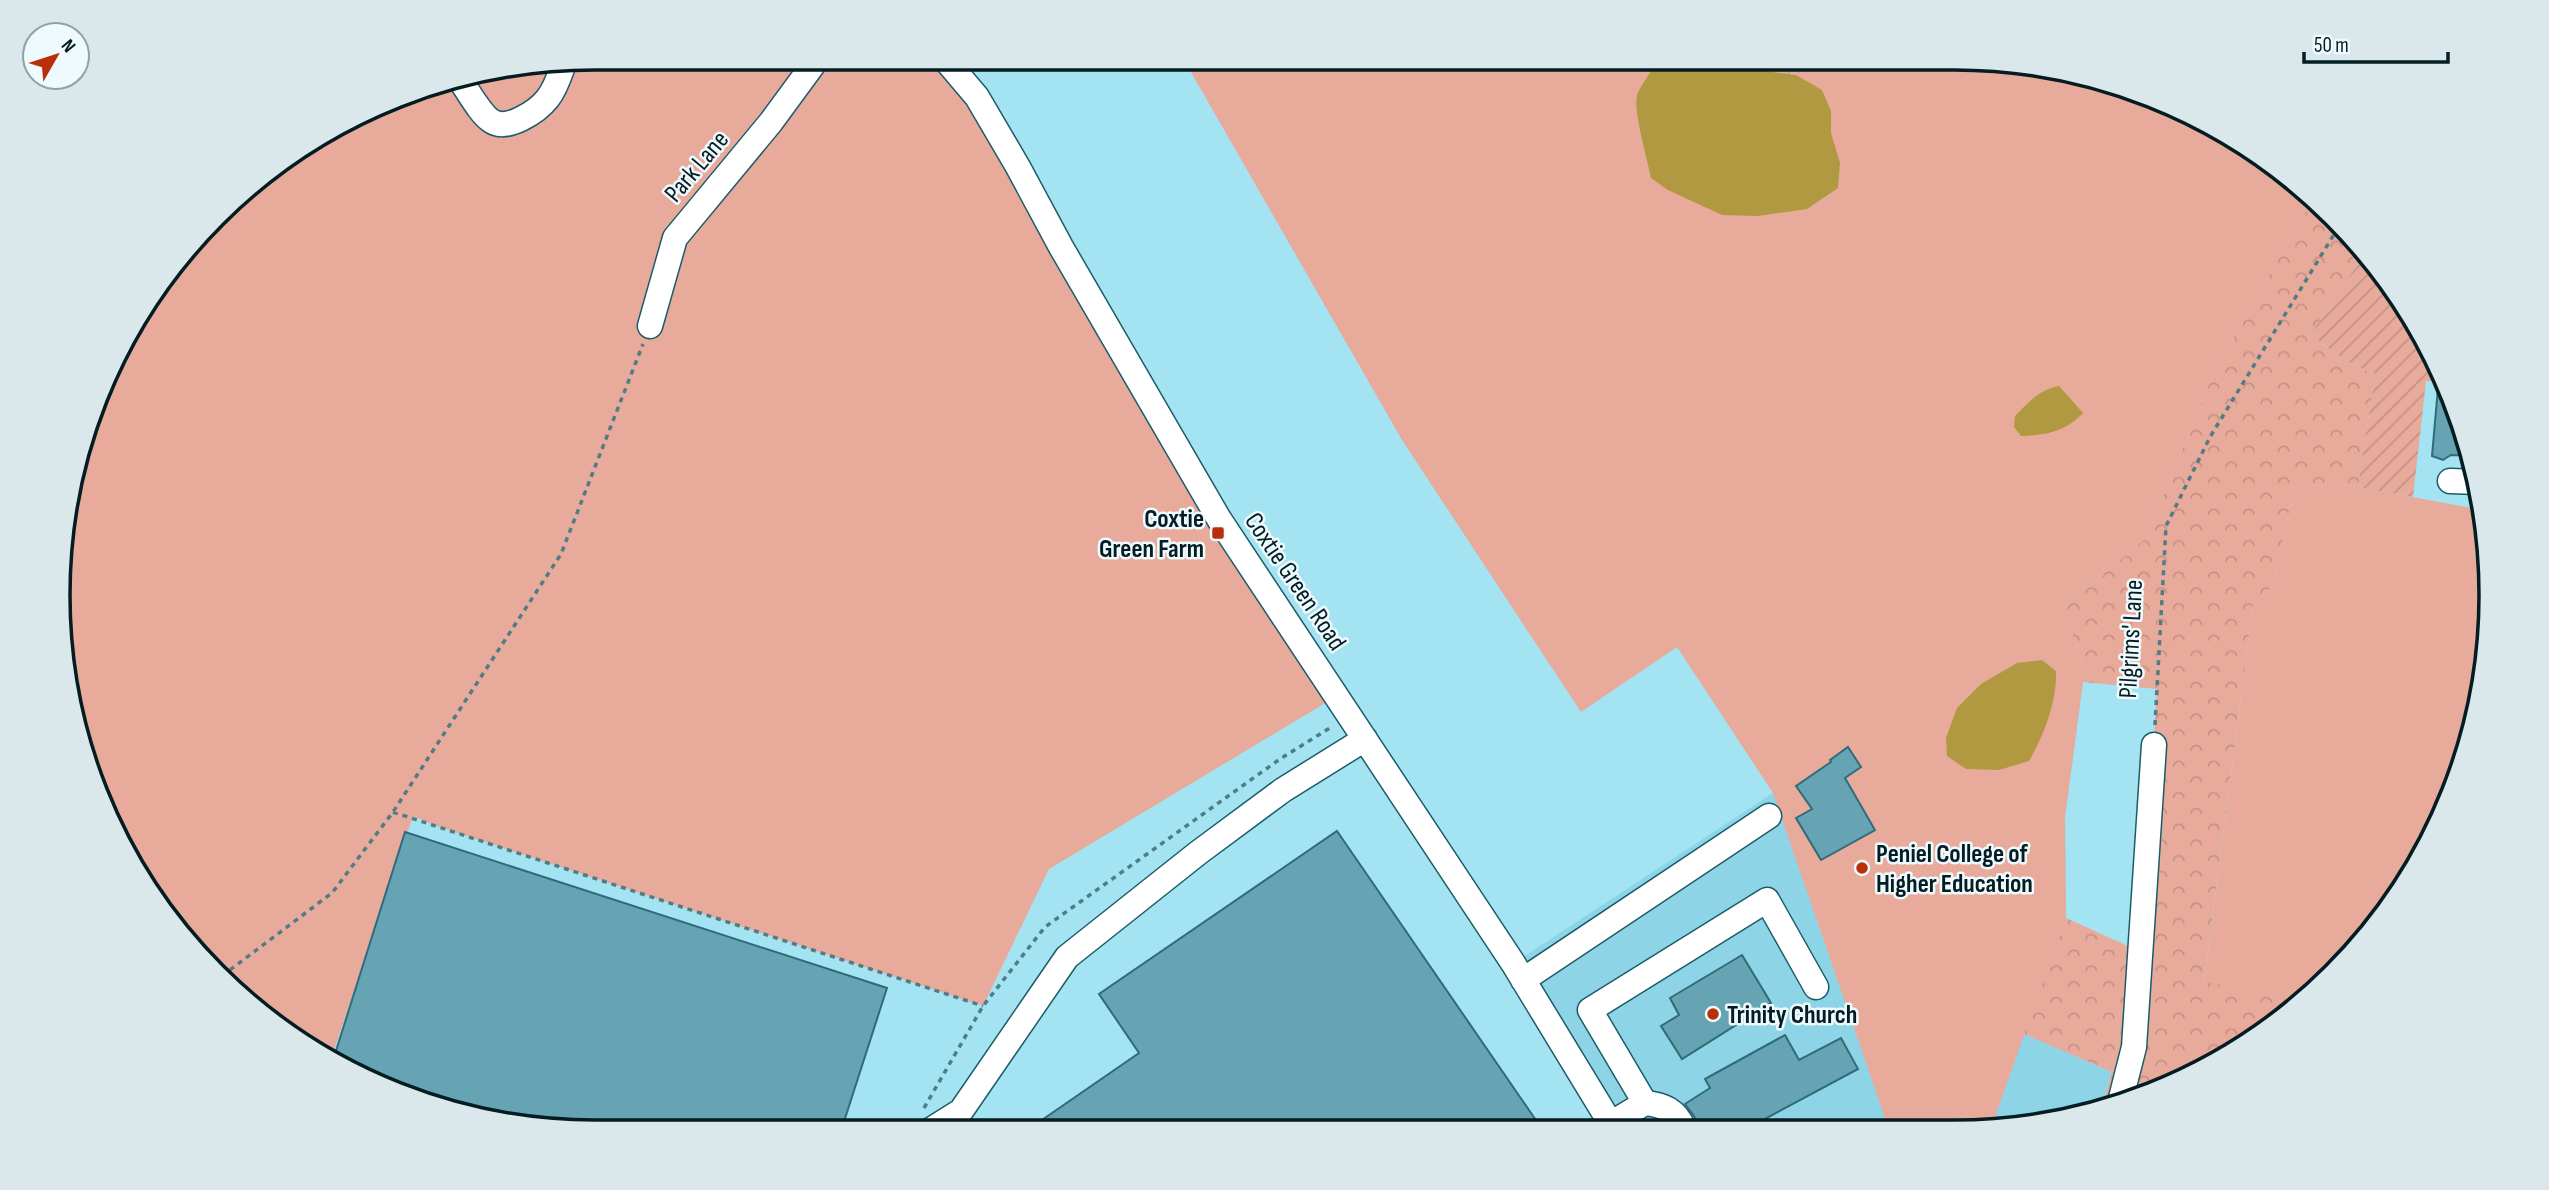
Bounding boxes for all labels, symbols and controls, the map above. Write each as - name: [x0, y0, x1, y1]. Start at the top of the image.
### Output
- north arrow: [21, 21, 91, 91]
- scale bar: [2304, 21, 2448, 65]
- text: 50 m: [2314, 33, 2349, 58]
- text: N: [56, 35, 80, 57]
- street label: Park Lane: [658, 125, 736, 209]
- place label: Coxtie Green Farm: [1099, 504, 1204, 565]
- street label: Coxtie Green Road: [1237, 507, 1352, 657]
- marker: Coxtie Green Farm: [1210, 525, 1226, 541]
- street label: Pilgrims' Lane: [2113, 579, 2150, 699]
- place label: Peniel College of Higher Education: [1876, 839, 2033, 900]
- marker: Peniel College of Higher Education: [1854, 860, 1870, 876]
- place label: Trinity Church: [1727, 1000, 1857, 1031]
- marker: Trinity Church: [1705, 1006, 1721, 1022]

